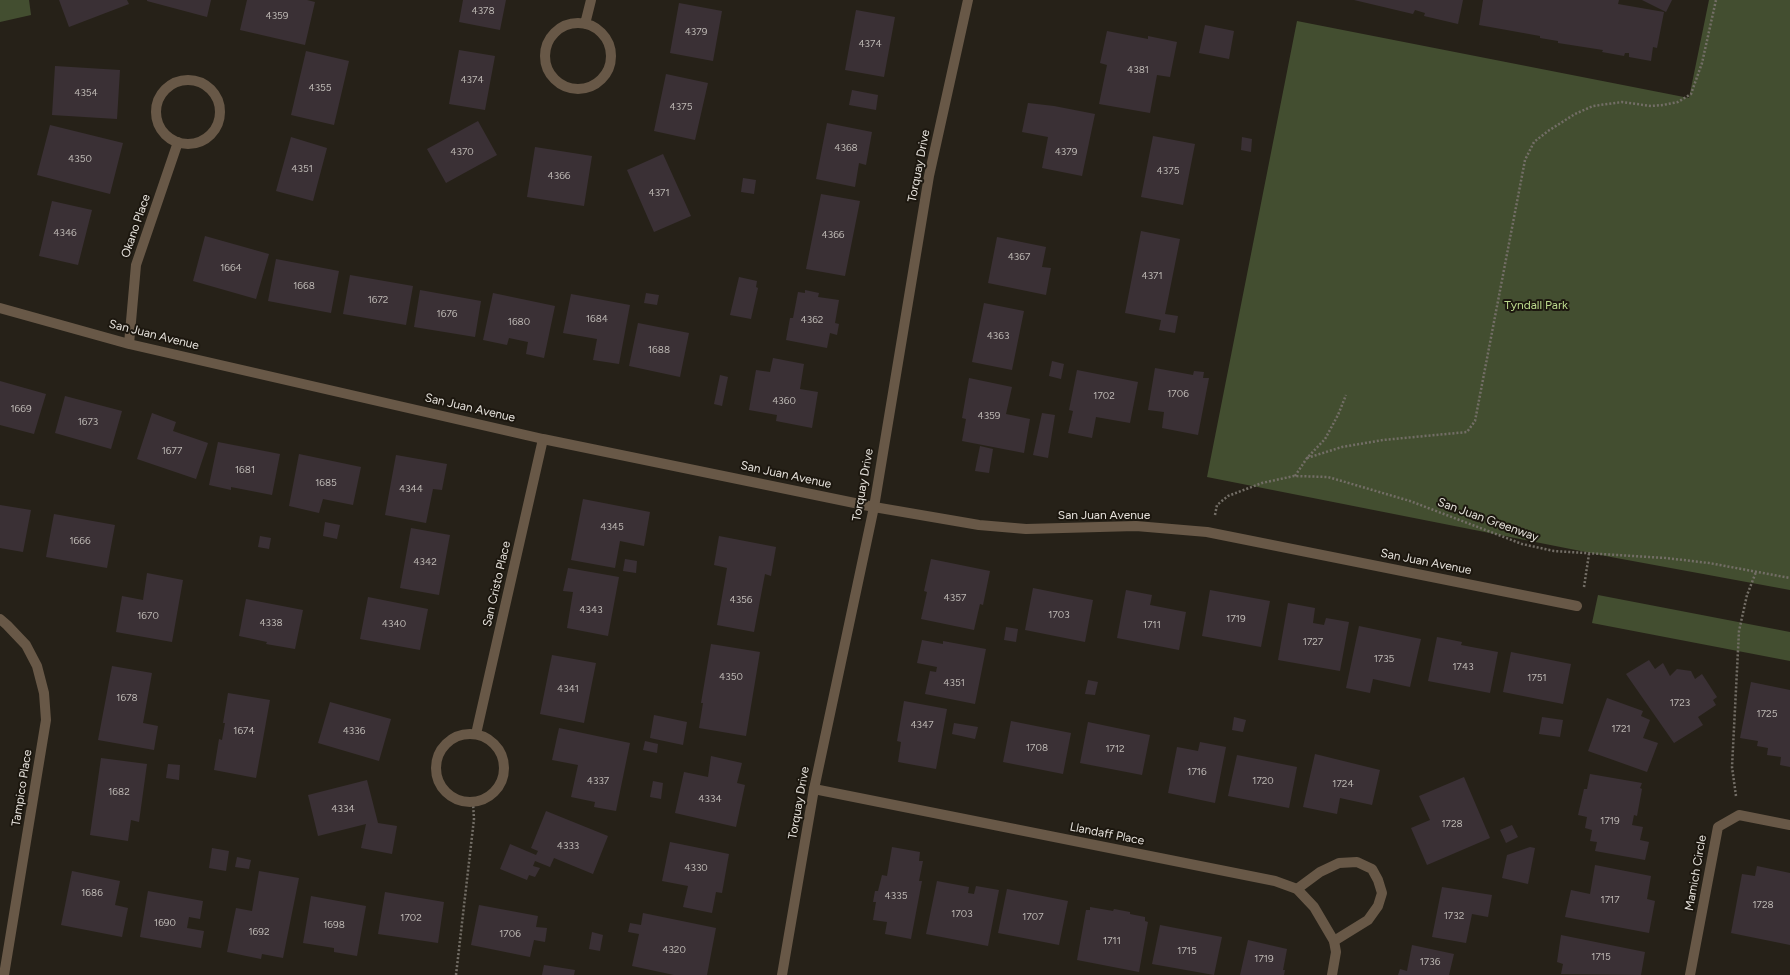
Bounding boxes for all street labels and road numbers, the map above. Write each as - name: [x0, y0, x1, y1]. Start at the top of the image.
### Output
- street label: Torquay Drive: [905, 129, 933, 203]
- street label: Okano Place: [118, 192, 154, 260]
- street label: San Juan Avenue: [107, 317, 201, 353]
- street label: San Juan Avenue: [423, 391, 517, 425]
- street label: Torquay Drive: [850, 448, 876, 522]
- street label: San Juan Avenue: [739, 458, 833, 492]
- street label: San Juan Greenway: [1436, 495, 1540, 545]
- street label: San Juan Avenue: [1058, 508, 1150, 522]
- street label: San Cristo Place: [480, 540, 514, 628]
- street label: San Juan Avenue: [1379, 546, 1473, 578]
- street label: Tampico Place: [9, 749, 35, 827]
- street label: Torquay Drive: [786, 766, 812, 840]
- street label: Llandaff Place: [1069, 820, 1145, 848]
- street label: Mamich Circle: [1682, 834, 1710, 912]

